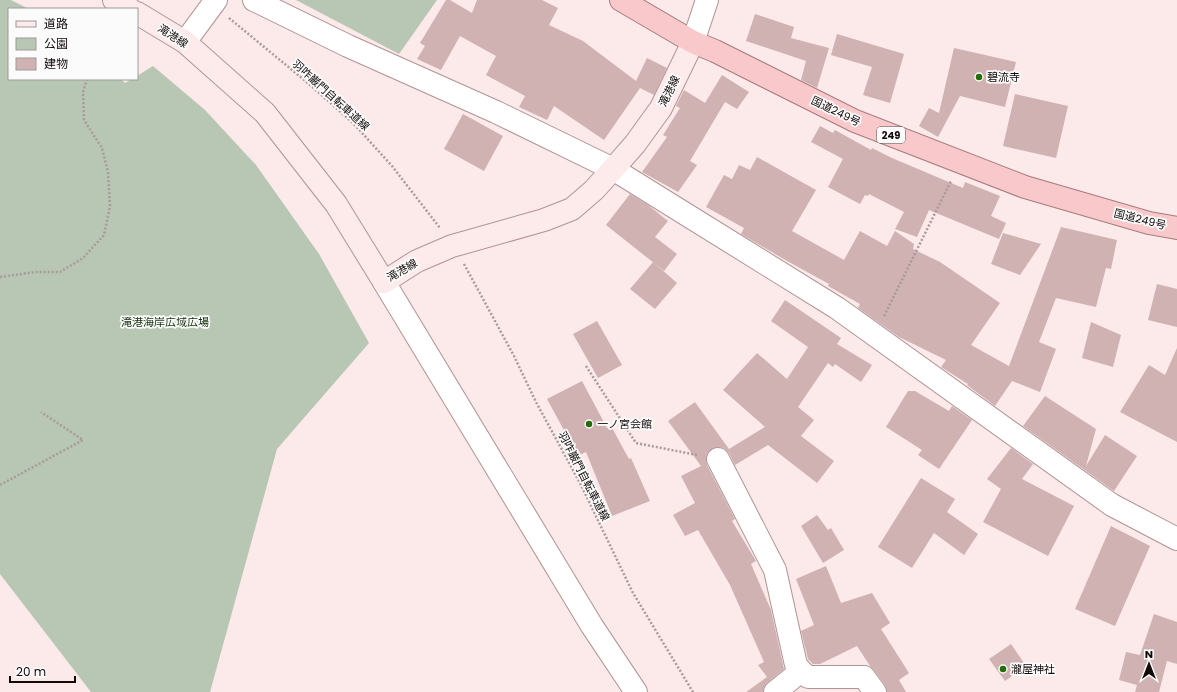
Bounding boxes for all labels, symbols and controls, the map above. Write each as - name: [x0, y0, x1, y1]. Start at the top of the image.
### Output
- legend: [8, 8, 138, 80]
- text: 道路: [44, 15, 68, 32]
- street label: 滝港線: [155, 20, 191, 52]
- text: 公園: [44, 35, 68, 52]
- text: 建物: [44, 55, 68, 72]
- street label: 羽咋巌門自転車道線: [289, 56, 373, 134]
- place label: 碧流寺: [987, 69, 1020, 85]
- marker: 碧流寺: [974, 72, 984, 82]
- street label: 滝港線: [655, 73, 683, 109]
- street label: 国道249号: [809, 92, 863, 130]
- road number: 249: [877, 127, 905, 143]
- street label: 国道249号: [1112, 205, 1168, 233]
- street label: 滝港線: [384, 255, 420, 285]
- park label: 滝港海岸広域広場: [121, 314, 209, 330]
- place label: 一ノ宮会館: [597, 416, 652, 432]
- marker: 一ノ宮会館: [584, 419, 594, 429]
- street label: 羽咋巌門自転車道線: [554, 428, 614, 524]
- north arrow: [1129, 644, 1169, 684]
- text: N: [1145, 646, 1153, 662]
- scale bar: [10, 658, 75, 684]
- place label: 瀧屋神社: [1011, 661, 1055, 677]
- text: 20 m: [16, 663, 46, 680]
- marker: 瀧屋神社: [998, 664, 1008, 674]

